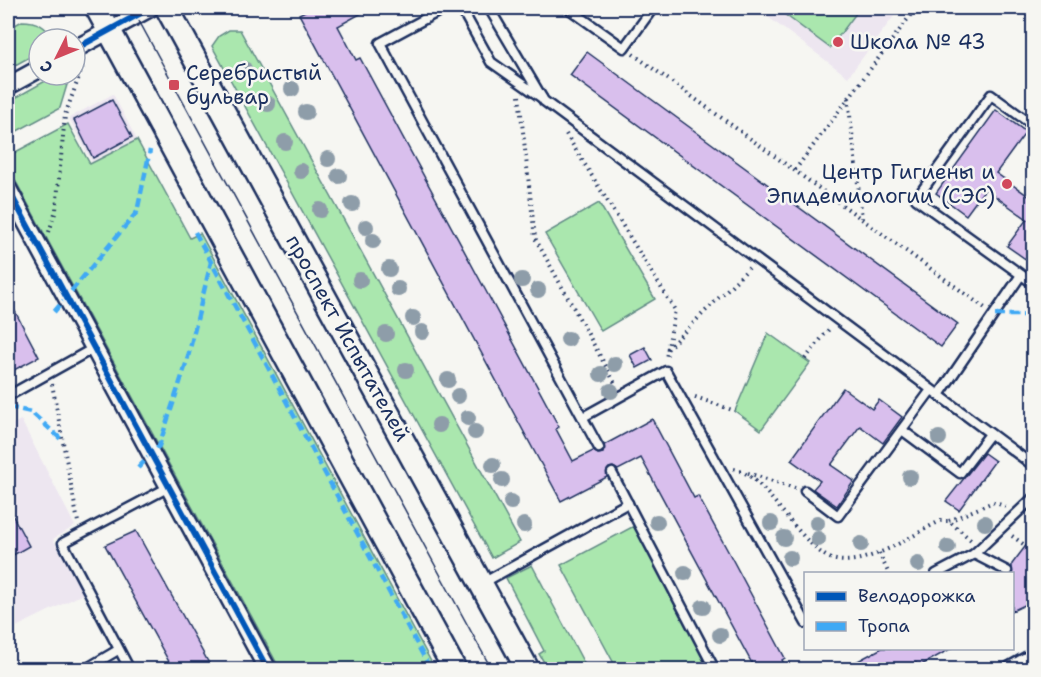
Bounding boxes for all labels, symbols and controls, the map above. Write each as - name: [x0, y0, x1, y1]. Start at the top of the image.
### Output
- north arrow: [27, 27, 87, 87]
- place label: Школа № 43: [850, 28, 986, 56]
- marker: Школа № 43: [831, 35, 845, 49]
- text: С: [35, 56, 57, 78]
- place label: Серебристый бульвар: [186, 59, 322, 111]
- marker: Серебристый бульвар: [167, 78, 181, 92]
- place label: Центр Гигиены и Эпидемиологии (СЭС): [767, 158, 995, 210]
- marker: Центр Гигиены и Эпидемиологии (СЭС): [1000, 177, 1014, 191]
- street label: проспект Испытателей: [279, 230, 417, 447]
- legend: [804, 572, 1014, 650]
- text: Велодорожка: [858, 584, 976, 608]
- text: Тропа: [858, 614, 910, 638]

